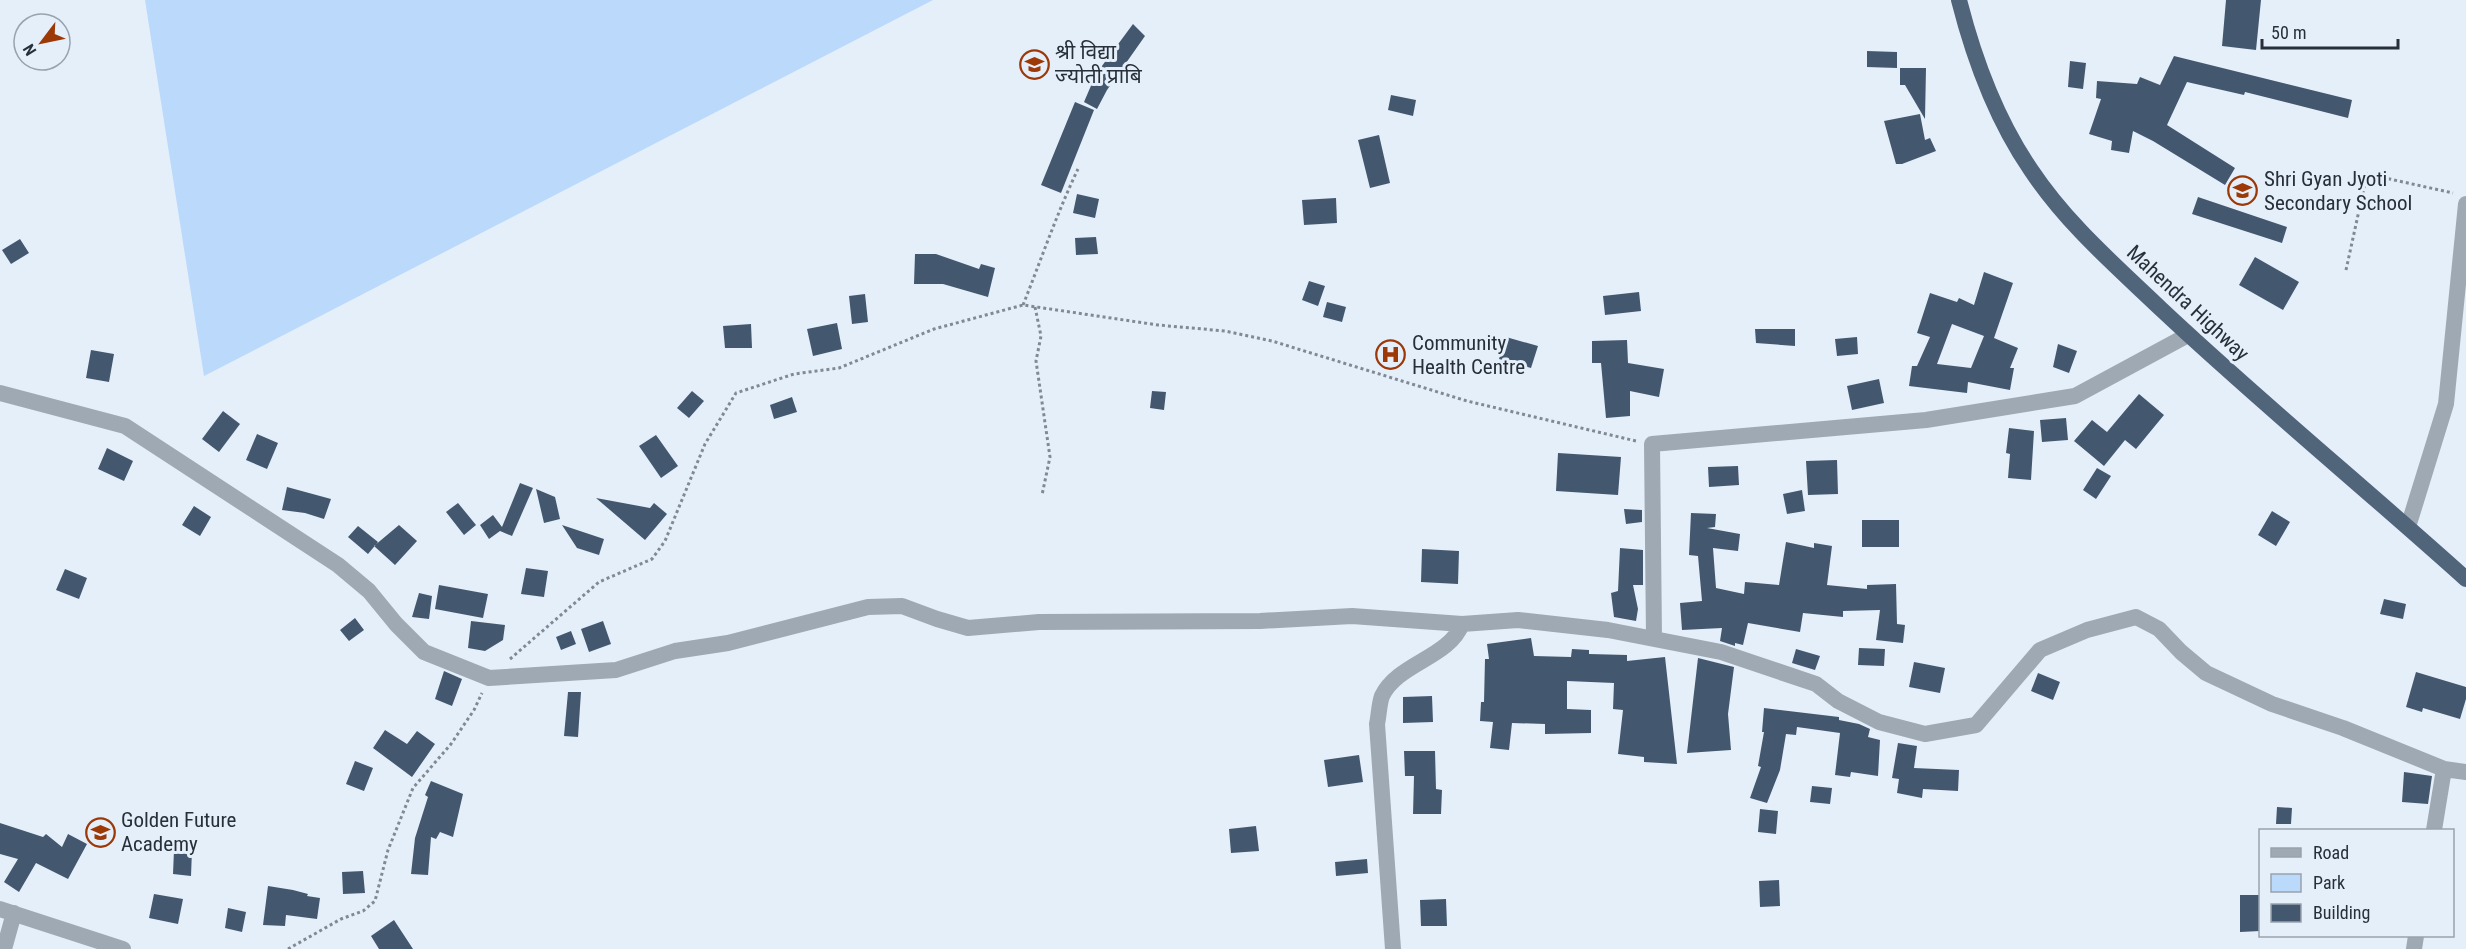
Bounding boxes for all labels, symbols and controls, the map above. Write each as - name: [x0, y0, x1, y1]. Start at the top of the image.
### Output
- north arrow: [12, 12, 72, 72]
- scale bar: [2262, 12, 2398, 50]
- text: 50 m: [2271, 22, 2306, 43]
- text: N: [19, 40, 40, 59]
- place label: श्री विद्या ज्योती प्राबि: [1055, 40, 1143, 88]
- school or university icon: श्री विद्या ज्योती प्राबि: [1018, 48, 1050, 80]
- place label: Shri Gyan Jyoti Secondary School: [2264, 167, 2412, 215]
- school or university icon: Shri Gyan Jyoti Secondary School: [2227, 175, 2259, 207]
- street label: Mahendra Highway: [2122, 240, 2254, 366]
- place label: Community Health Centre: [1412, 331, 1525, 379]
- hospital icon: Community Health Centre: [1375, 339, 1407, 371]
- place label: Golden Future Academy: [121, 808, 237, 856]
- school or university icon: Golden Future Academy: [84, 816, 116, 848]
- legend: [2259, 829, 2454, 937]
- text: Road: [2313, 842, 2349, 863]
- text: Park: [2313, 872, 2345, 893]
- text: Building: [2313, 902, 2370, 923]

